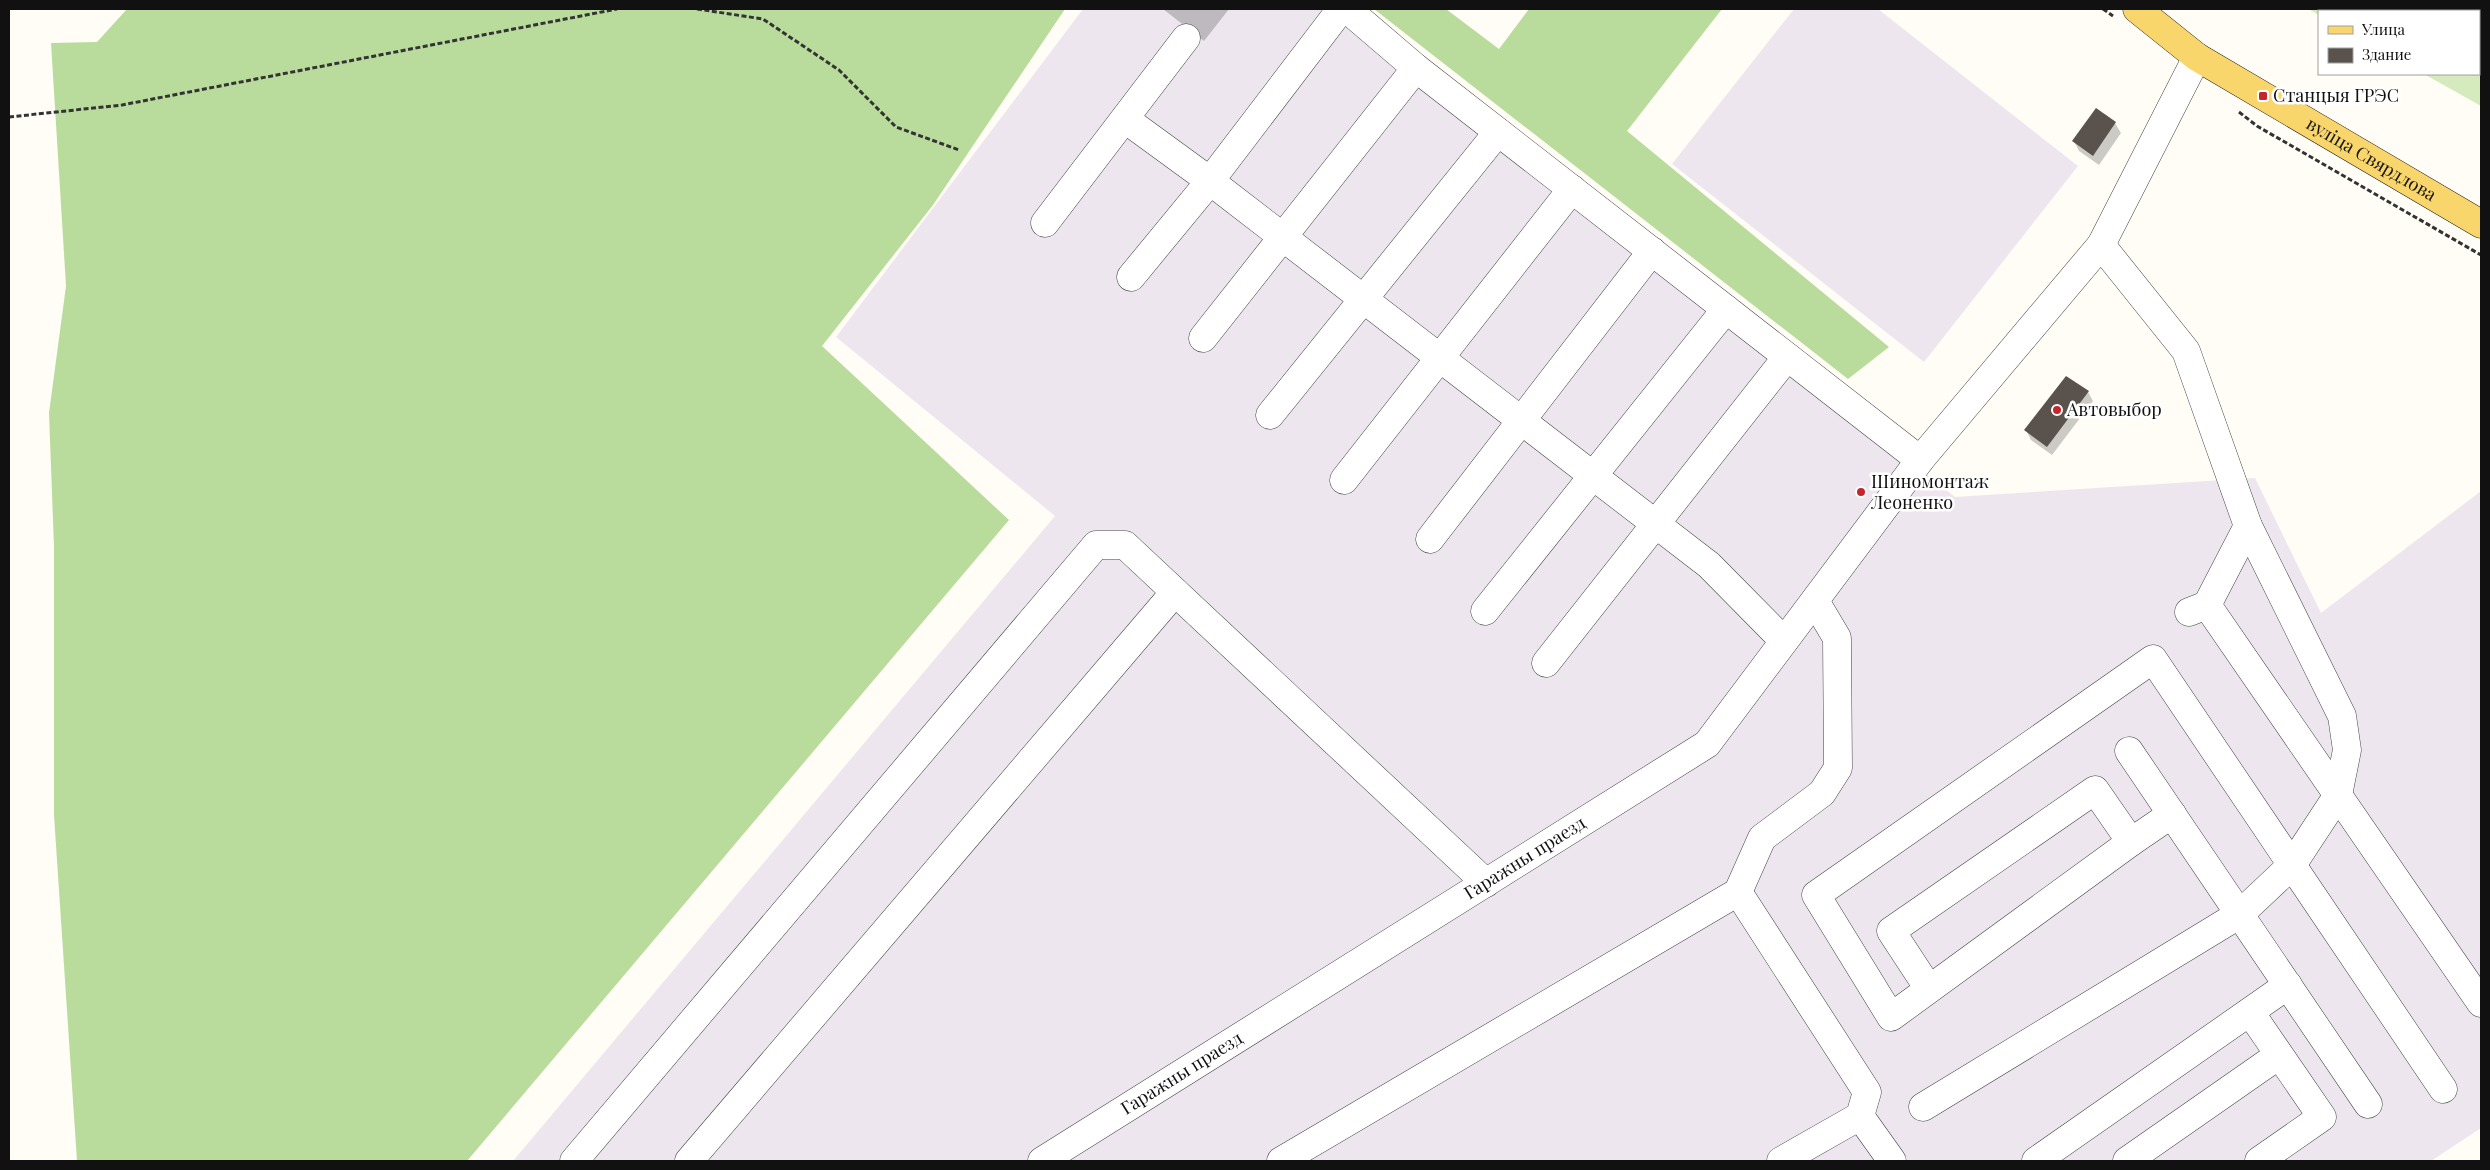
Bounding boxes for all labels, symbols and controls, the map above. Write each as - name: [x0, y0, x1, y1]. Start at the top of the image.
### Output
- legend: [2318, 10, 2480, 75]
- text: Улица: [2361, 19, 2405, 39]
- text: Здание: [2362, 44, 2411, 64]
- place label: Станцыя ГРЭС: [2273, 83, 2399, 107]
- marker: Станцыя ГРЭС: [2257, 90, 2269, 102]
- street label: вуліца Свярдлова: [2302, 111, 2441, 206]
- place label: Автовыбор: [2066, 397, 2162, 421]
- marker: Автовыбор: [2051, 404, 2063, 416]
- place label: Шиномонтаж Леоненко: [1870, 469, 1989, 514]
- marker: Шиномонтаж Леоненко: [1855, 486, 1867, 498]
- street label: Гаражны праезд: [1459, 810, 1590, 904]
- street label: Гаражны праезд: [1116, 1025, 1247, 1120]

